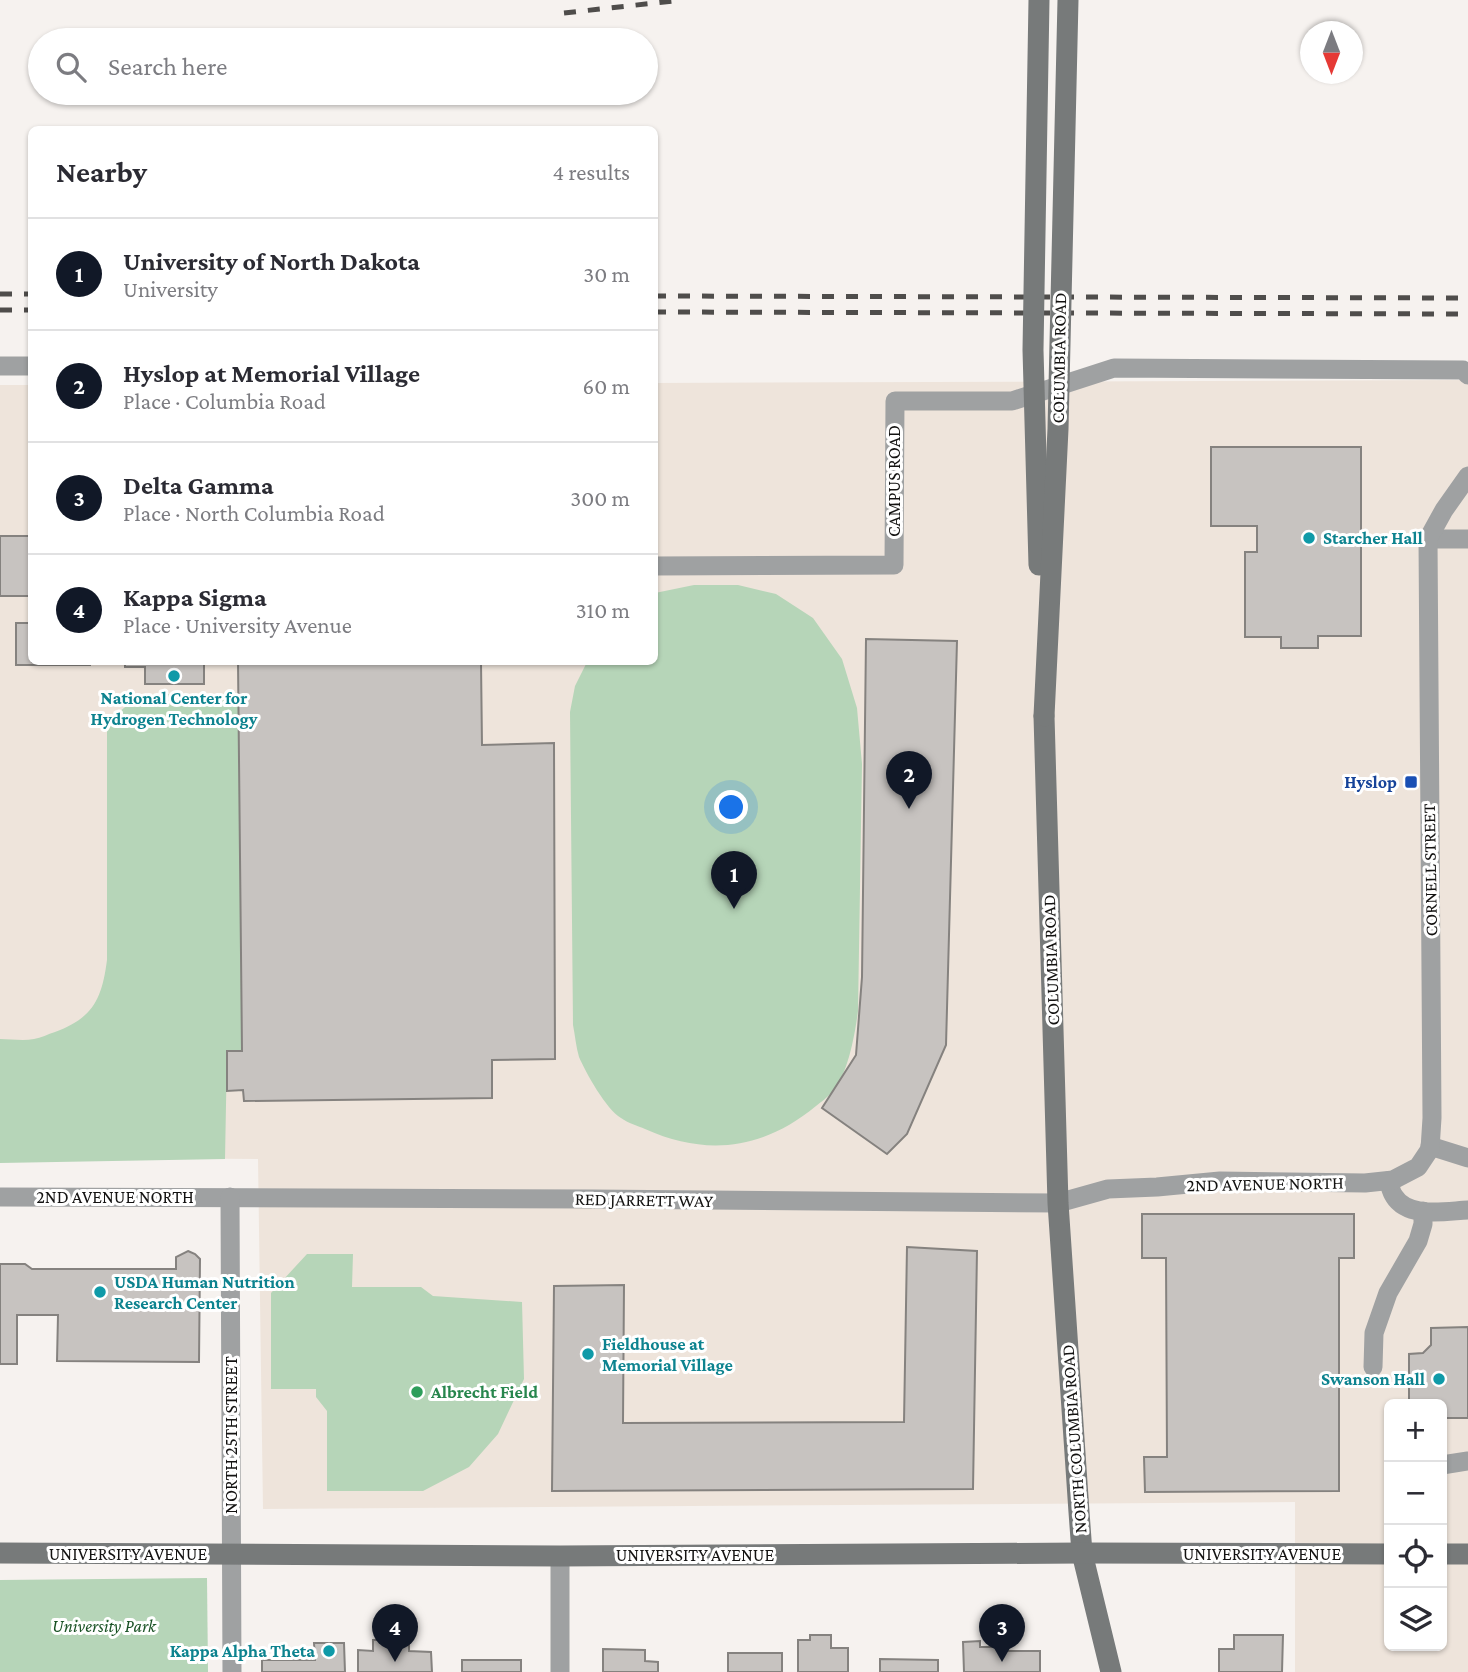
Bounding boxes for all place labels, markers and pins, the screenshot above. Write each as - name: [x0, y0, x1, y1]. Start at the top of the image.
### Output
- place label: Starcher Hall: [1323, 528, 1423, 548]
- marker: Starcher Hall: [1301, 530, 1317, 546]
- marker: National Center for Hydrogen Technology: [166, 668, 182, 684]
- place label: National Center for Hydrogen Technology: [91, 688, 258, 729]
- pin: 2: [886, 751, 932, 809]
- place label: Hyslop: [1344, 772, 1397, 792]
- marker: Hyslop: [1403, 774, 1419, 790]
- pin: 1: [711, 851, 757, 909]
- place label: USDA Human Nutrition Research Center: [114, 1272, 295, 1313]
- marker: USDA Human Nutrition Research Center: [92, 1284, 108, 1300]
- place label: Fieldhouse at Memorial Village: [602, 1334, 733, 1375]
- marker: Fieldhouse at Memorial Village: [580, 1346, 596, 1362]
- place label: Swanson Hall: [1321, 1369, 1425, 1389]
- marker: Swanson Hall: [1431, 1371, 1447, 1387]
- place label: Albrecht Field: [430, 1382, 538, 1402]
- marker: Albrecht Field: [409, 1384, 425, 1400]
- pin: 4: [372, 1604, 418, 1662]
- pin: 3: [979, 1604, 1025, 1662]
- place label: Kappa Alpha Theta: [170, 1641, 315, 1661]
- marker: Kappa Alpha Theta: [321, 1643, 337, 1659]

